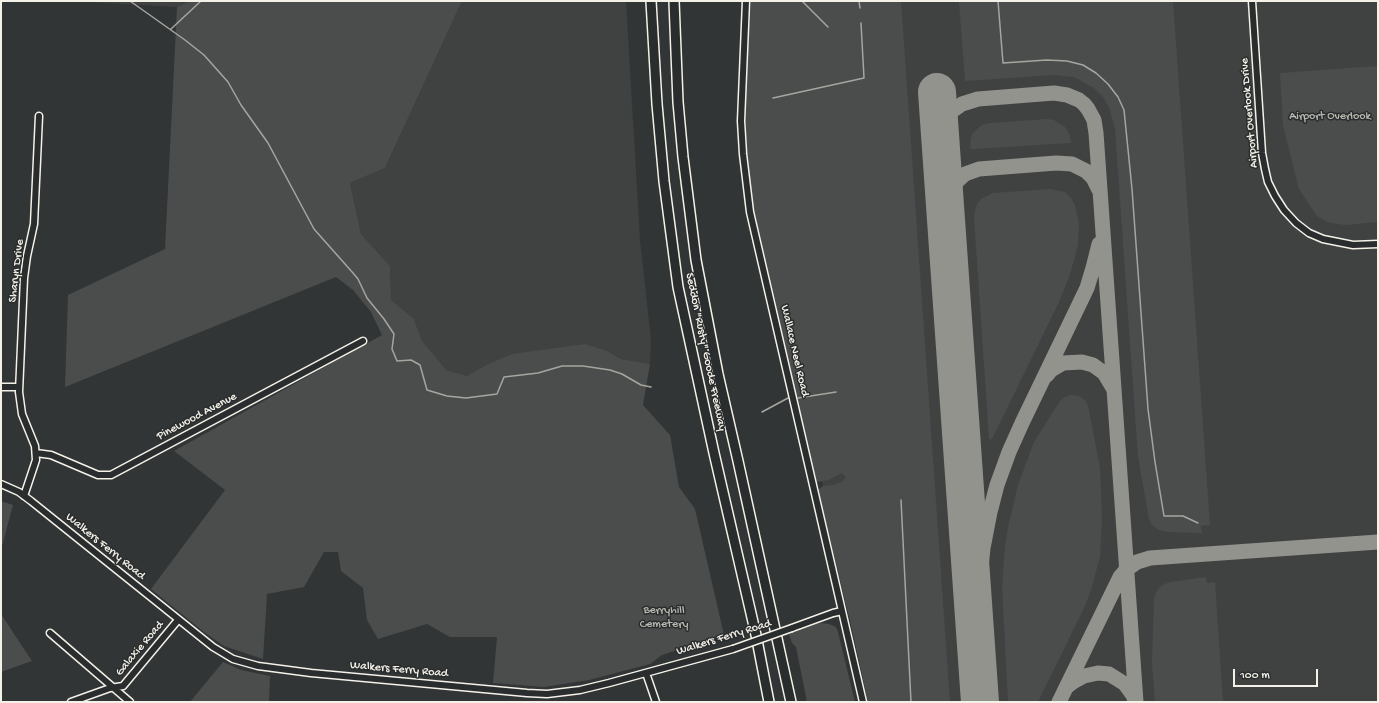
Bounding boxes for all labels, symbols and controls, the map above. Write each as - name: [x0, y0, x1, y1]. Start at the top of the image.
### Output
- street label: Airport Overlook Drive: [1238, 57, 1262, 169]
- park label: Airport Overlook: [1289, 110, 1371, 124]
- street label: Sharyn Drive: [6, 239, 28, 303]
- street label: Seddon "Rusty" Goode Freeway: [681, 272, 729, 432]
- street label: Wallace Neel Road: [776, 304, 812, 398]
- street label: Pinewood Avenue: [154, 390, 240, 444]
- street label: Walkers Ferry Road: [62, 510, 148, 584]
- park label: Berryhill Cemetery: [640, 604, 688, 632]
- street label: Walkers Ferry Road: [675, 617, 773, 659]
- street label: Galaxie Road: [113, 618, 167, 680]
- street label: Walkers Ferry Road: [349, 659, 449, 681]
- scale bar: [1235, 661, 1320, 687]
- text: 100 m: [1240, 669, 1270, 683]

